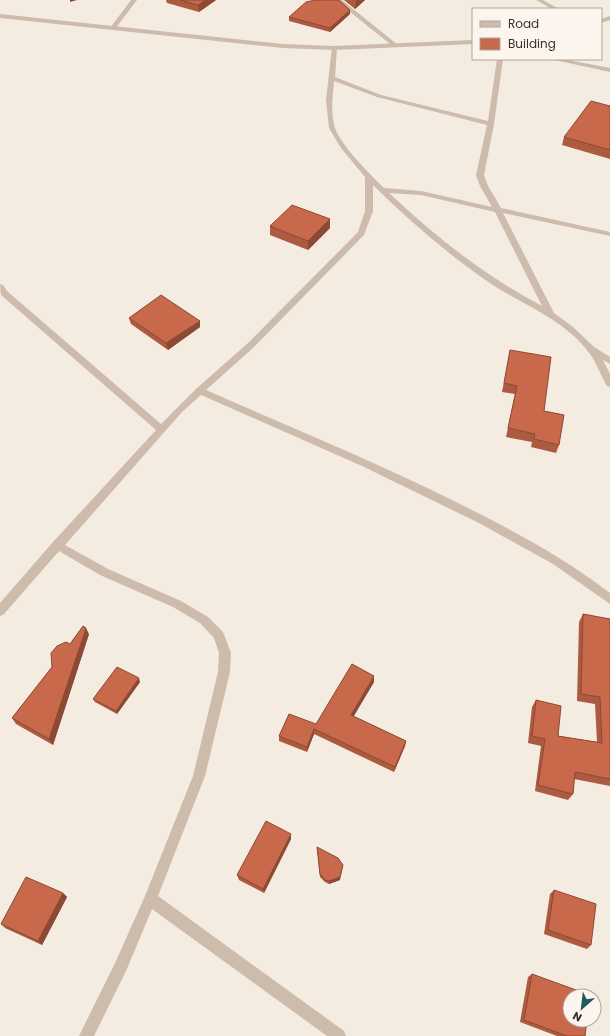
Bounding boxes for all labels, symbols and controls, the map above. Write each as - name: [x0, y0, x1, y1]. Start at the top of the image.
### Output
- legend: [472, 8, 602, 60]
- text: Road: [508, 15, 539, 32]
- text: Building: [508, 35, 556, 52]
- north arrow: [562, 988, 602, 1028]
- text: N: [570, 1008, 585, 1026]

